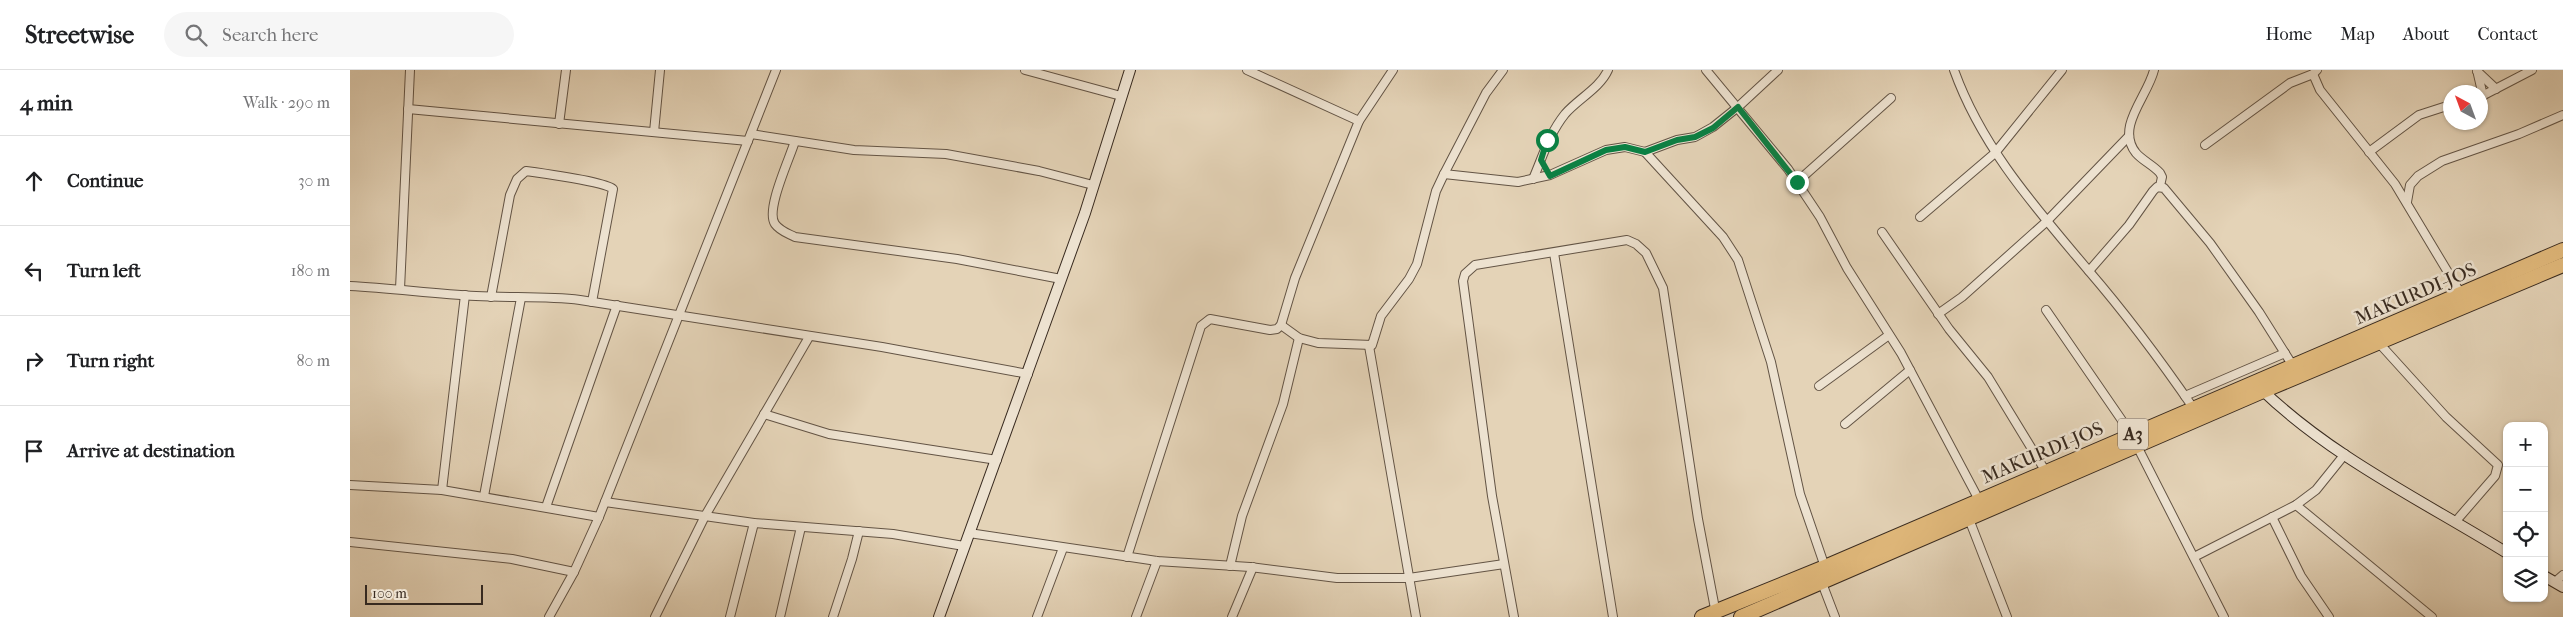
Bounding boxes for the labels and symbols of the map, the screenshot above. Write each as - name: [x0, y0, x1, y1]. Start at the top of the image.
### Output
- north arrow: [2443, 85, 2488, 130]
- route start: [1536, 129, 1559, 152]
- route end: [1786, 171, 1809, 194]
- street label: MAKURDI-JOS: [2351, 258, 2480, 329]
- street label: MAKURDI-JOS: [1978, 417, 2107, 488]
- road number: A3: [2118, 418, 2148, 449]
- scale bar: [365, 582, 482, 605]

